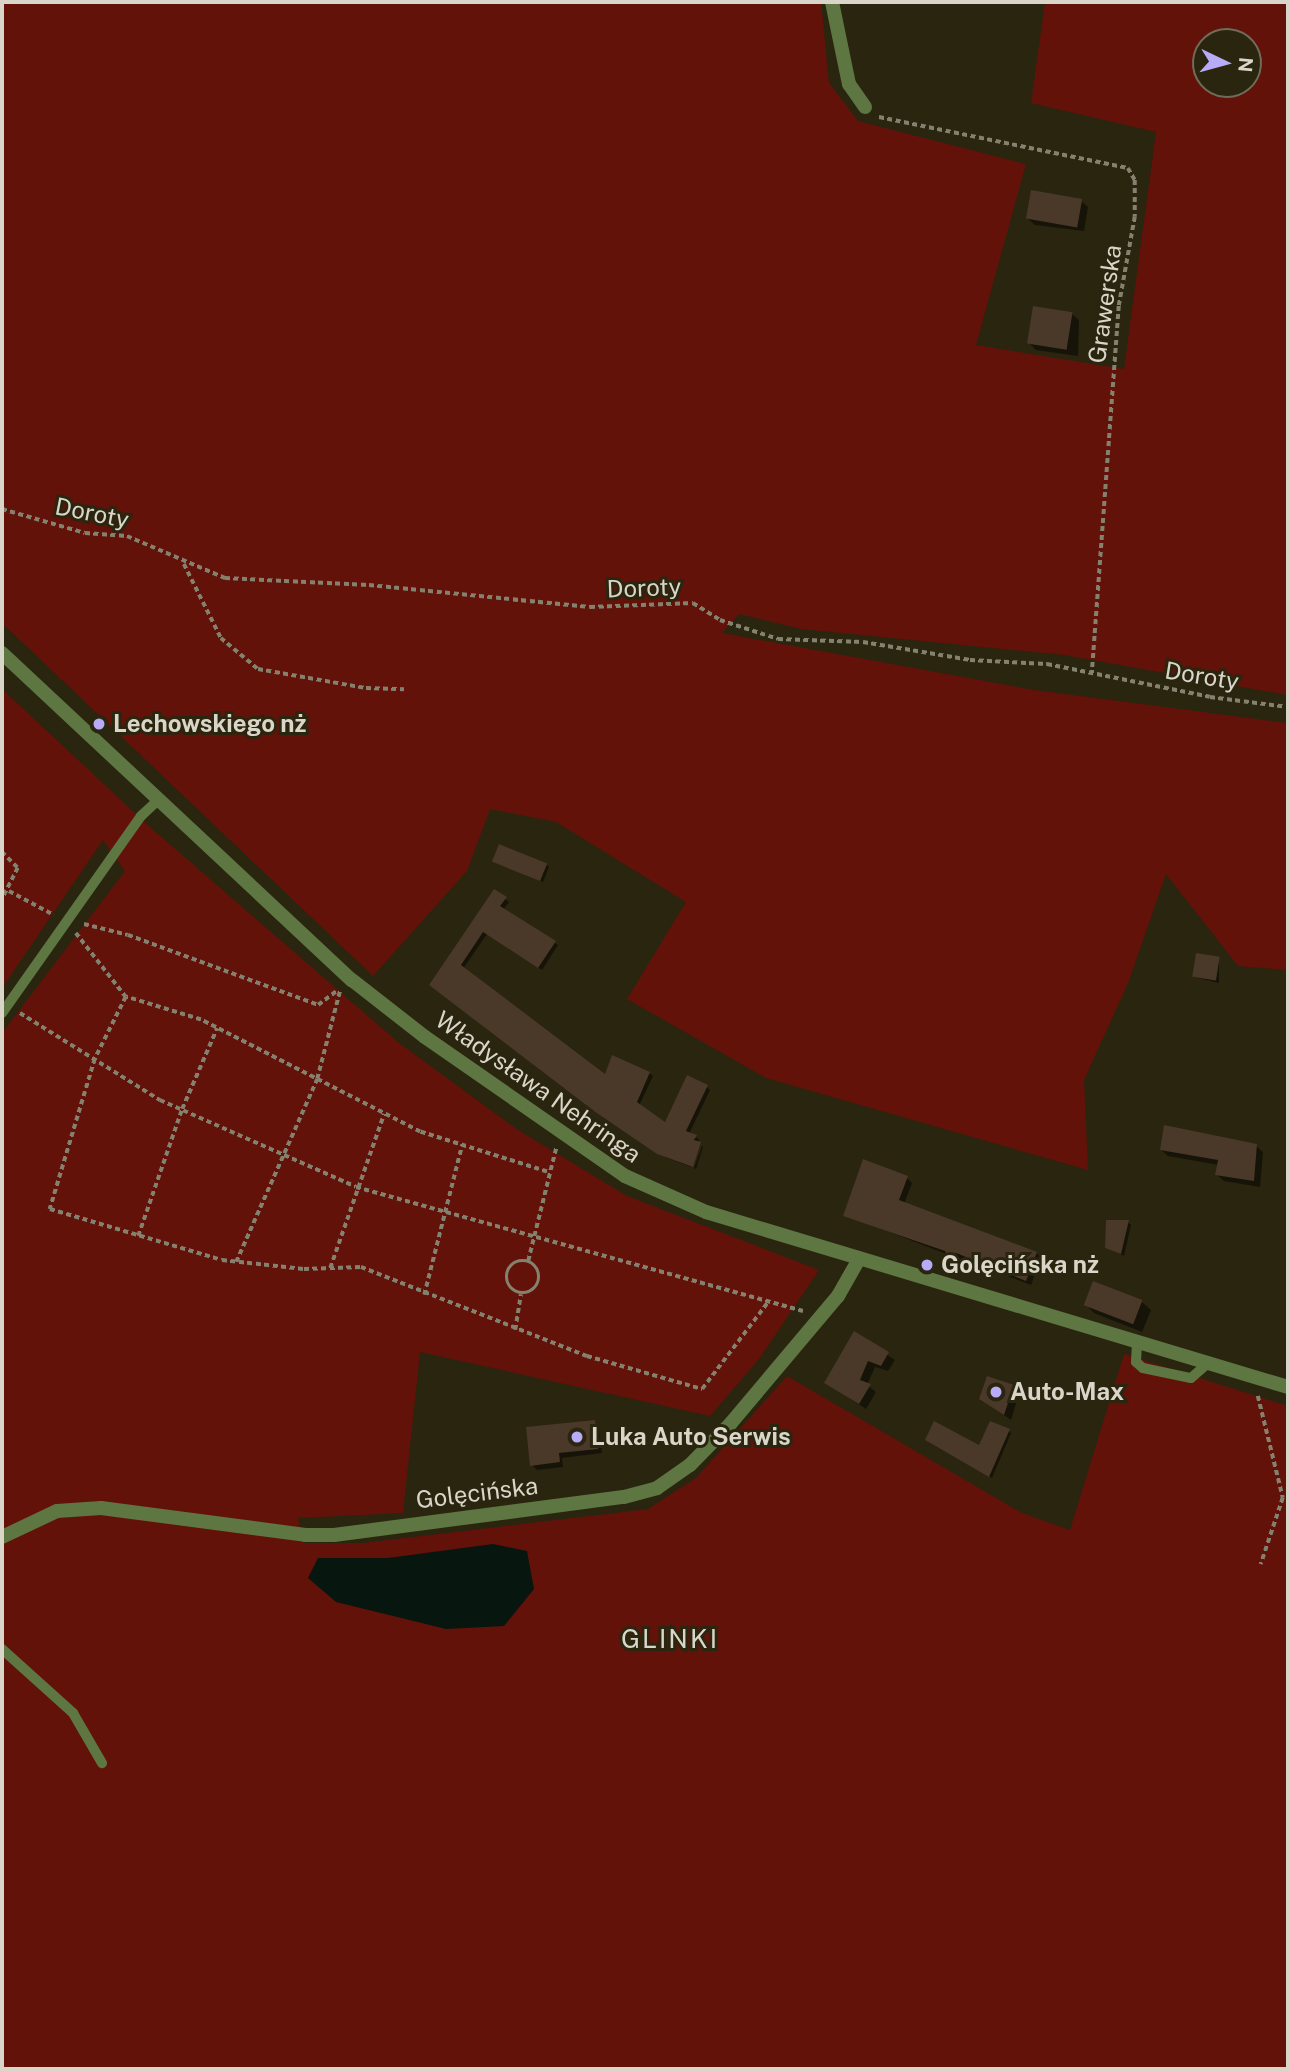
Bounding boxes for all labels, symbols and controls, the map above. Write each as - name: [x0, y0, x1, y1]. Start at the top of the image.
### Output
- north arrow: [1192, 28, 1262, 98]
- text: N: [1234, 56, 1258, 73]
- street label: Grawerska: [1082, 243, 1128, 365]
- street label: Doroty: [53, 492, 131, 534]
- street label: Doroty: [606, 572, 682, 604]
- street label: Doroty: [1163, 656, 1241, 696]
- place label: Lechowskiego nż: [113, 710, 306, 738]
- marker: Lechowskiego nż: [91, 716, 107, 732]
- street label: Władysława Nehringa: [430, 1005, 646, 1169]
- place label: Golęcińska nż: [941, 1251, 1099, 1279]
- marker: Golęcińska nż: [919, 1257, 935, 1273]
- place label: Auto-Max: [1010, 1378, 1124, 1406]
- marker: Auto-Max: [988, 1384, 1004, 1400]
- place label: Luka Auto Serwis: [591, 1423, 791, 1451]
- marker: Luka Auto Serwis: [569, 1429, 585, 1445]
- street label: Golęcińska: [414, 1471, 540, 1515]
- district label: GLINKI: [622, 1623, 718, 1655]

